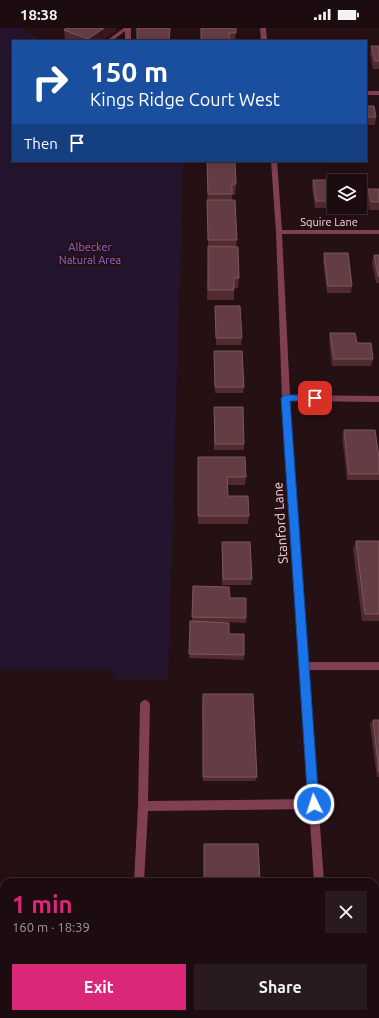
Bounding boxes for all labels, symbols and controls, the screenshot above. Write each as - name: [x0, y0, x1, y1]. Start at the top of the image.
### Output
- text: 18:38: [20, 6, 58, 23]
- icon: right: [24, 56, 76, 108]
- text: 150 m: [90, 56, 168, 87]
- text: Kings Ridge Court West: [90, 89, 280, 109]
- icon: arrive: [66, 132, 88, 154]
- text: Then: [24, 135, 58, 152]
- map controls: [327, 174, 367, 214]
- button: layers: [327, 174, 367, 214]
- street label: Squire Lane: [300, 216, 358, 228]
- park label: Albecker Natural Area: [59, 241, 121, 266]
- pin: [298, 381, 332, 415]
- icon: arrive: [304, 387, 326, 409]
- street label: Stanford Lane: [270, 482, 290, 564]
- position arrow: [293, 783, 335, 825]
- text: 1 min: [12, 891, 73, 918]
- button: close: [325, 891, 367, 933]
- text: 160 m · 18:39: [12, 920, 90, 934]
- button: Exit: [12, 964, 186, 1010]
- button: Share: [194, 964, 367, 1010]

